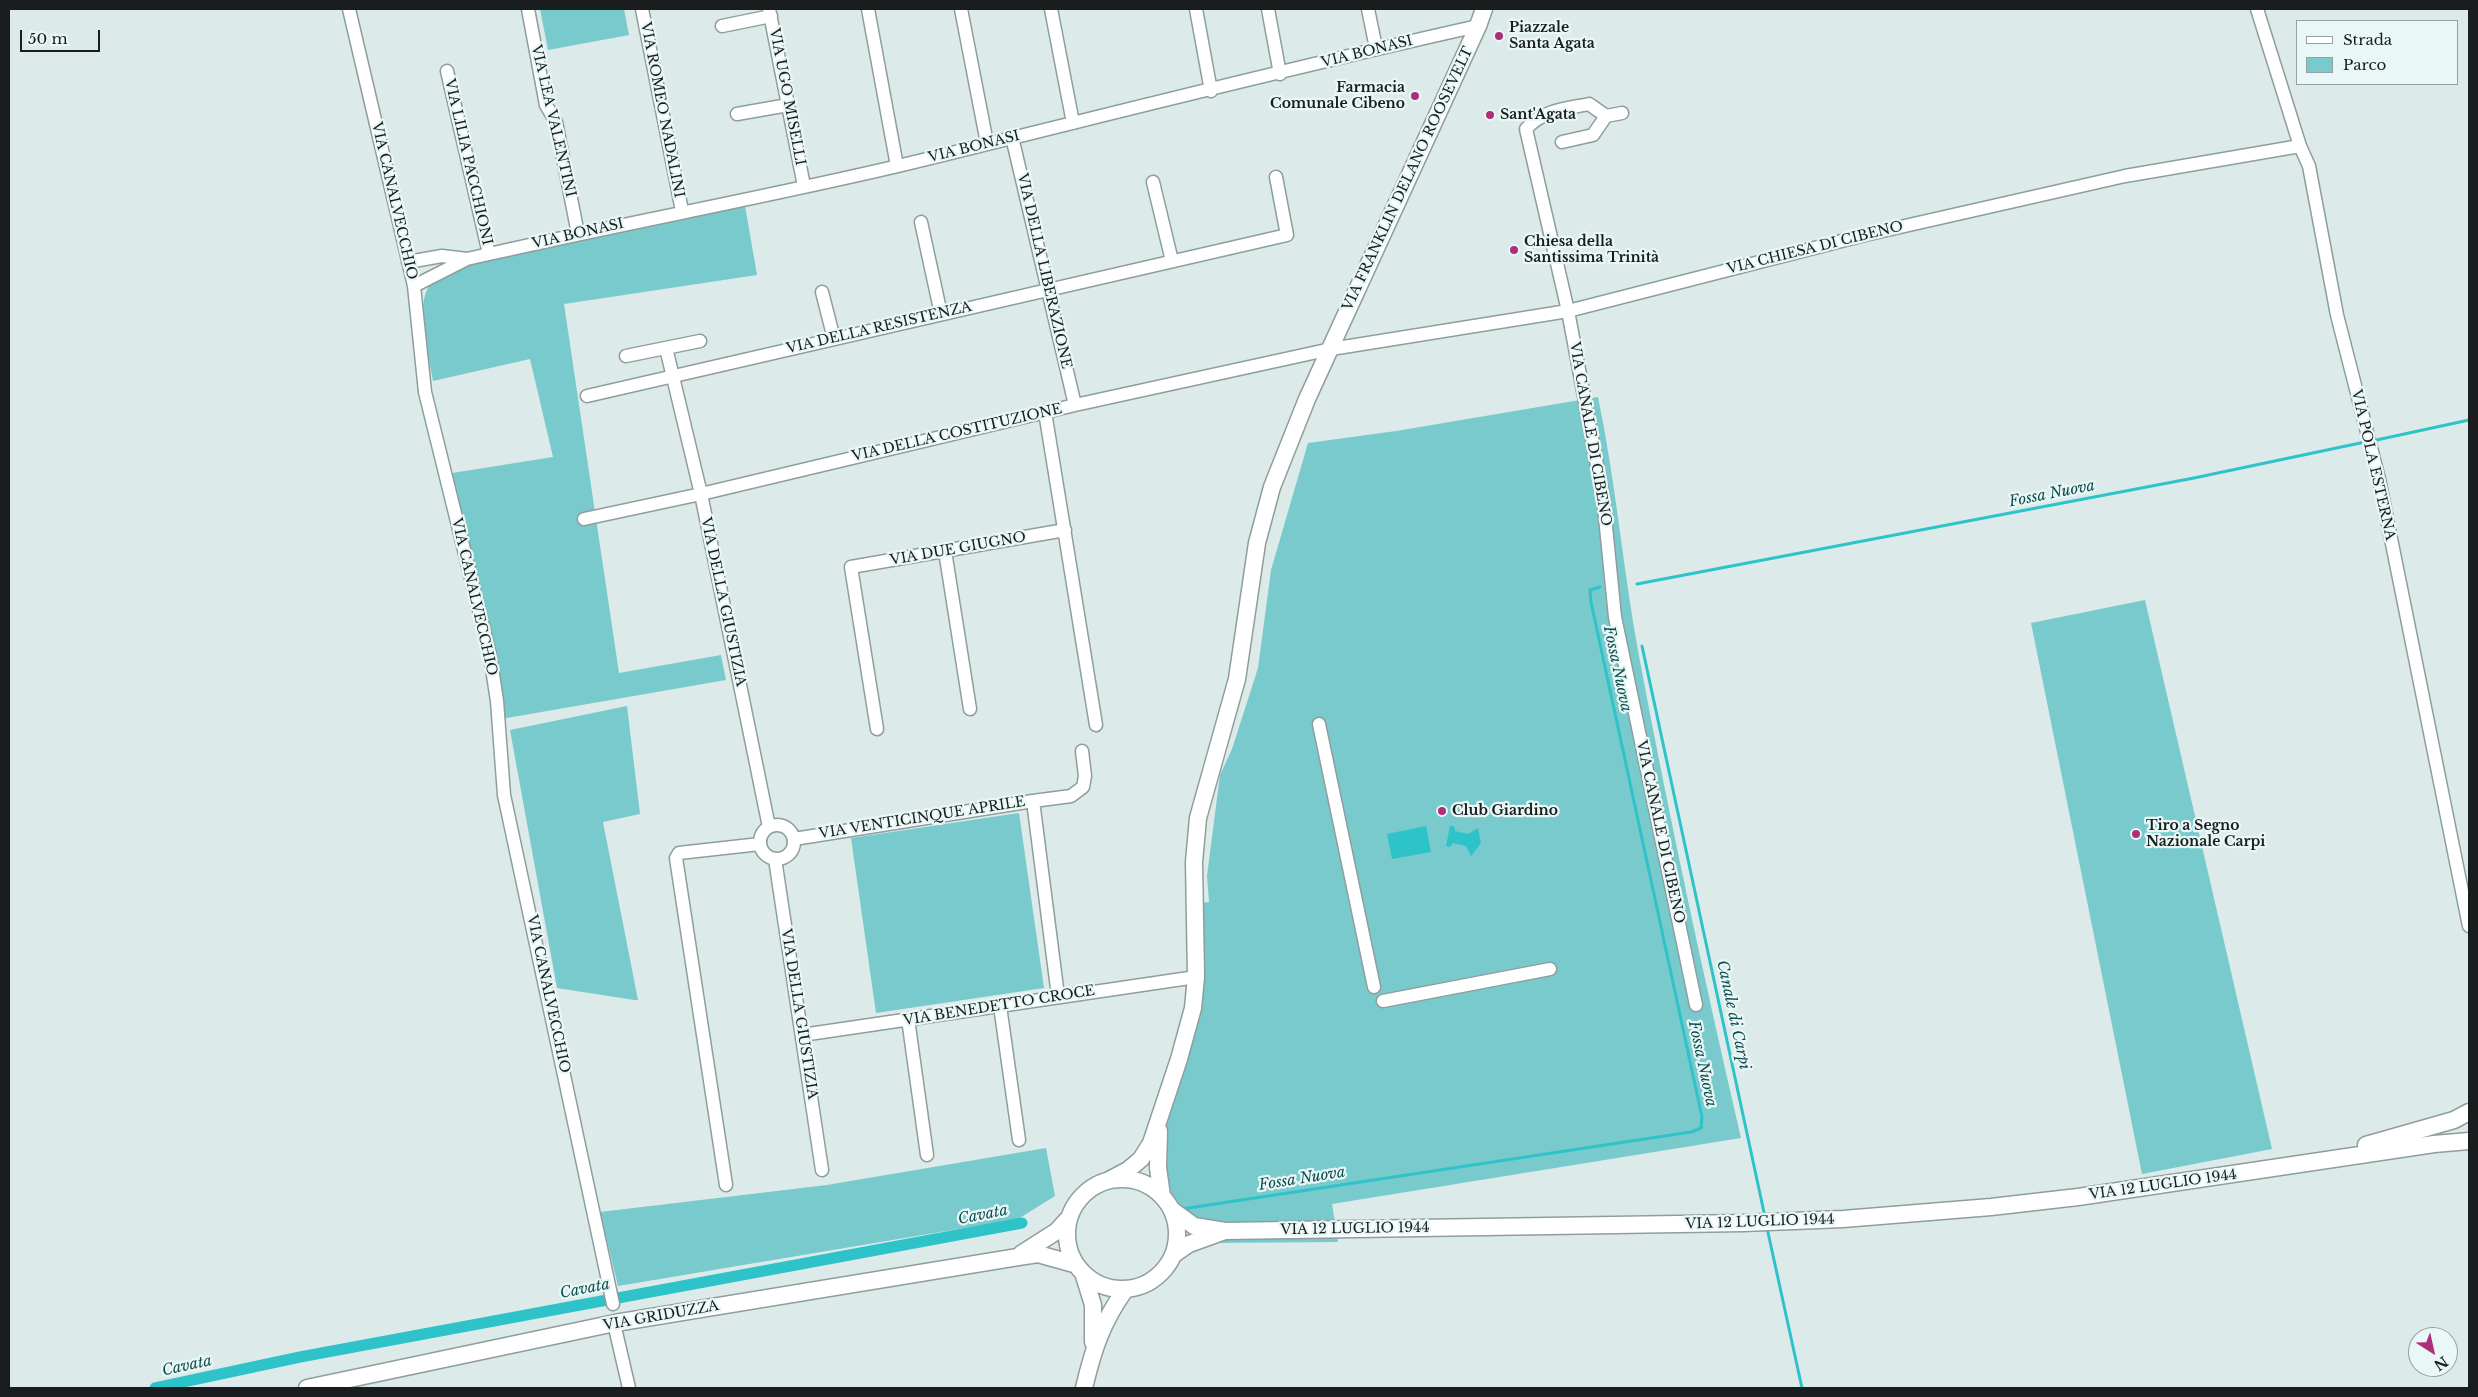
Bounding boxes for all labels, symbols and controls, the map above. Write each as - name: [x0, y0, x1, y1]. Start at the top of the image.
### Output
- scale bar: [22, 20, 102, 52]
- place label: Piazzale Santa Agata: [1509, 20, 1595, 52]
- legend: [2296, 20, 2458, 85]
- street label: VIA ROMEO NADALINI: [637, 21, 687, 199]
- street label: VIA UGO MISELLI: [765, 27, 809, 167]
- text: 50 m: [28, 29, 68, 48]
- marker: Piazzale Santa Agata: [1493, 30, 1505, 42]
- text: Strada: [2343, 30, 2392, 49]
- street label: VIA BONASI: [1320, 33, 1414, 71]
- street label: VIA LEA VALENTINI: [527, 43, 579, 199]
- street label: VIA FRANKLIN DELANO ROOSEVELT: [1339, 44, 1477, 314]
- text: Parco: [2343, 55, 2386, 74]
- street label: VIA LILIA PACCHIONI: [441, 77, 495, 247]
- place label: Farmacia Comunale Cibeno: [1270, 80, 1405, 112]
- marker: Farmacia Comunale Cibeno: [1409, 90, 1421, 102]
- place label: Sant'Agata: [1500, 107, 1576, 123]
- marker: Sant'Agata: [1484, 109, 1496, 121]
- street label: VIA CANALVECCHIO: [368, 121, 420, 281]
- street label: VIA BONASI: [927, 128, 1021, 166]
- street label: VIA DELLA LIBERAZIONE: [1013, 172, 1075, 370]
- street label: VIA BONASI: [531, 215, 625, 253]
- street label: VIA CHIESA DI CIBENO: [1725, 218, 1905, 278]
- place label: Chiesa della Santissima Trinità: [1524, 234, 1659, 266]
- marker: Chiesa della Santissima Trinità: [1508, 244, 1520, 256]
- street label: VIA DELLA RESISTENZA: [785, 298, 973, 358]
- street label: VIA CANALE DI CIBENO: [1566, 341, 1614, 527]
- street label: VIA POLA ESTERNA: [2347, 388, 2399, 542]
- street label: VIA DELLA COSTITUZIONE: [850, 401, 1064, 465]
- water label: Fossa Nuova: [2007, 477, 2097, 511]
- street label: VIA DELLA GIUSTIZIA: [697, 516, 749, 688]
- street label: VIA CANALVECCHIO: [448, 517, 500, 677]
- street label: VIA DUE GIUGNO: [889, 529, 1027, 569]
- water label: Fossa Nuova: [1599, 624, 1635, 714]
- street label: VIA CANALE DI CIBENO: [1632, 739, 1688, 925]
- street label: VIA VENTICINQUE APRILE: [818, 793, 1026, 843]
- place label: Club Giardino: [1452, 803, 1558, 819]
- marker: Club Giardino: [1436, 805, 1448, 817]
- place label: Tiro a Segno Nazionale Carpi: [2146, 818, 2265, 850]
- marker: Tiro a Segno Nazionale Carpi: [2130, 828, 2142, 840]
- street label: VIA CANALVECCHIO: [523, 913, 573, 1075]
- street label: VIA DELLA GIUSTIZIA: [777, 928, 821, 1100]
- water label: Canale di Carpi: [1713, 959, 1753, 1071]
- street label: VIA BENEDETTO CROCE: [902, 983, 1096, 1029]
- water label: Fossa Nuova: [1684, 1019, 1720, 1109]
- water label: Fossa Nuova: [1257, 1163, 1347, 1195]
- street label: VIA 12 LUGLIO 1944: [2088, 1166, 2238, 1204]
- water label: Cavata: [956, 1201, 1010, 1229]
- street label: VIA 12 LUGLIO 1944: [1685, 1211, 1835, 1233]
- street label: VIA 12 LUGLIO 1944: [1280, 1219, 1430, 1239]
- water label: Cavata: [558, 1275, 612, 1303]
- street label: VIA GRIDUZZA: [602, 1298, 720, 1334]
- north arrow: [2408, 1327, 2458, 1377]
- water label: Cavata: [160, 1352, 214, 1380]
- text: N: [2430, 1352, 2452, 1375]

